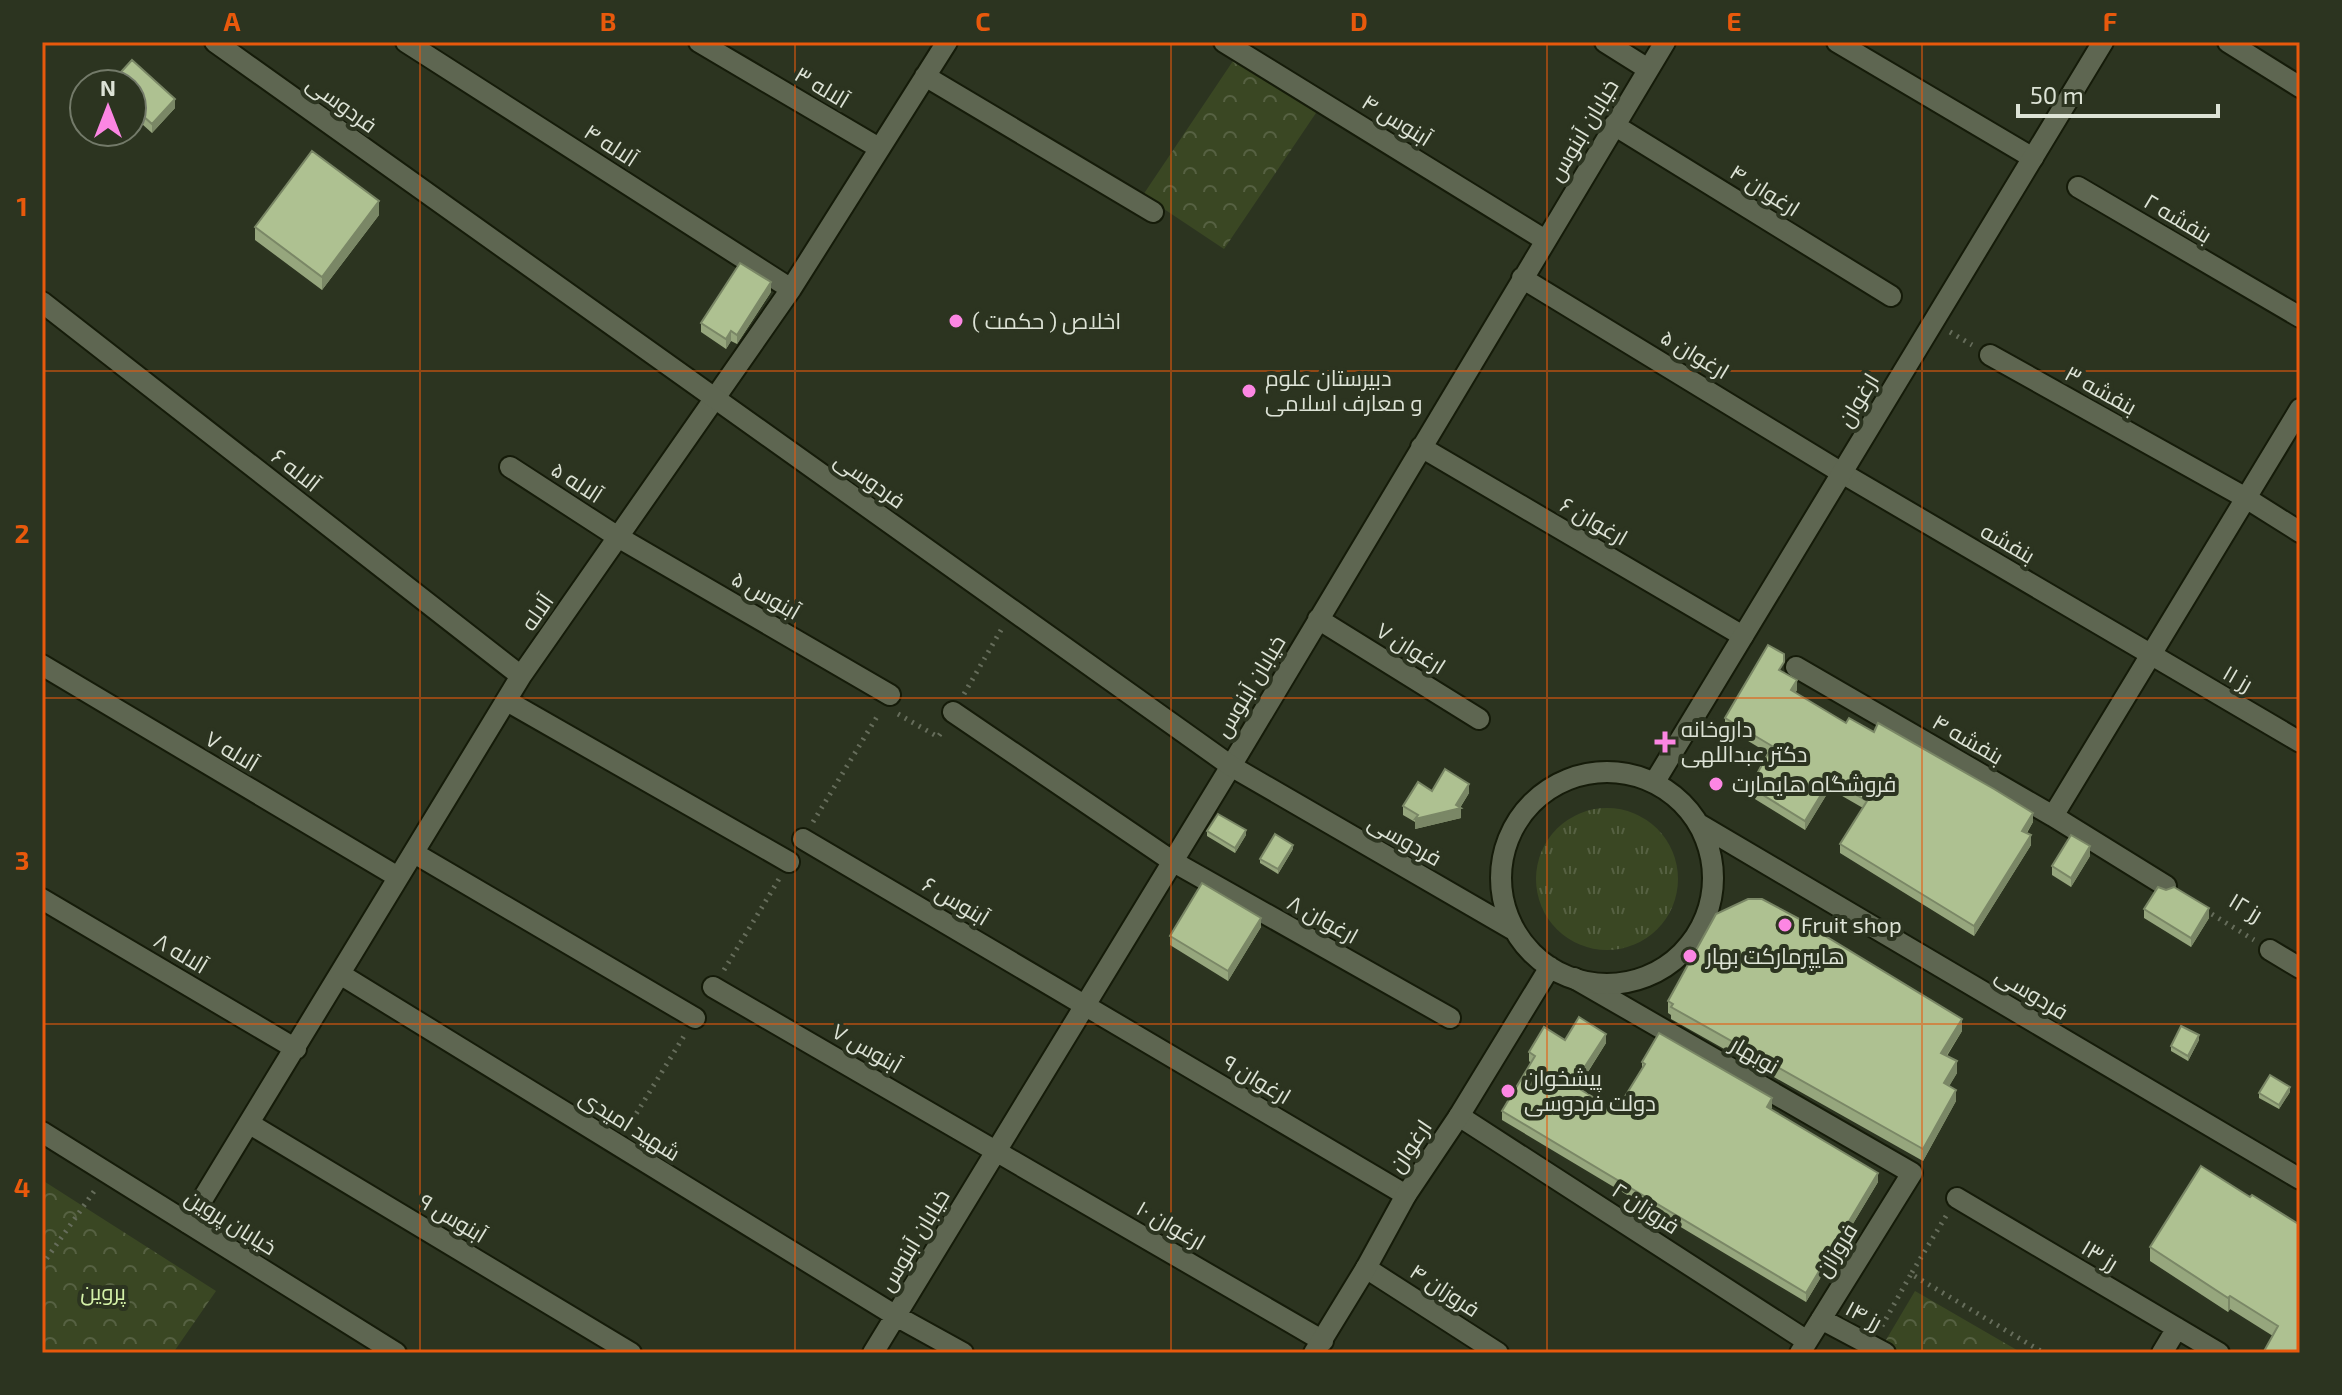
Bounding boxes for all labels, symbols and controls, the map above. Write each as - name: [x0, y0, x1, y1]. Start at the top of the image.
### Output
- text: A: [224, 5, 241, 36]
- text: B: [600, 5, 616, 36]
- text: C: [975, 5, 991, 36]
- text: D: [1350, 5, 1368, 36]
- text: E: [1726, 5, 1742, 36]
- text: F: [2103, 5, 2117, 36]
- street label: آلاله ۳: [791, 60, 854, 112]
- north arrow: [68, 68, 148, 148]
- scale bar: [2018, 68, 2218, 118]
- street label: فردوسی: [301, 69, 383, 139]
- text: N: [100, 74, 116, 100]
- street label: خیابان آبنوس: [1541, 74, 1625, 186]
- text: 50 m: [2030, 80, 2084, 109]
- street label: آبنوس ۴: [1357, 88, 1437, 152]
- street label: آلاله ۴: [580, 117, 643, 171]
- street label: ارغوان ۴: [1725, 158, 1805, 222]
- street label: بنفشه ۲: [2140, 187, 2217, 247]
- text: 1: [16, 190, 28, 221]
- place label: اخلاص ( حکمت ): [972, 307, 1121, 335]
- marker: اخلاص ( حکمت ): [947, 312, 965, 330]
- street label: ارغوان ۵: [1656, 323, 1734, 384]
- street label: بنفشه ۳: [2061, 359, 2142, 419]
- place label: دبیرستان علوم و معارف اسلامی: [1265, 364, 1422, 417]
- street label: ارغوان: [1831, 368, 1884, 432]
- marker: دبیرستان علوم و معارف اسلامی: [1240, 382, 1258, 400]
- street label: آلاله ۶: [267, 442, 326, 496]
- street label: فردوسی: [829, 446, 911, 514]
- street label: آلاله ۵: [547, 455, 608, 507]
- street label: ارغوان ۶: [1556, 491, 1633, 551]
- street label: بنفشه: [1977, 516, 2040, 568]
- text: 2: [14, 517, 30, 548]
- street label: آبنوس ۵: [727, 564, 805, 626]
- street label: آلاله: [514, 588, 558, 635]
- street label: ارغوان ۷: [1372, 616, 1451, 679]
- street label: خیابان آبنوس: [1208, 630, 1292, 742]
- street label: رز ۱۱: [2218, 658, 2258, 697]
- street label: بنفشه ۴: [1928, 707, 2009, 769]
- place label: داروخانه دکتر عبداللهی: [1681, 715, 1807, 768]
- street label: آلاله ۷: [201, 724, 264, 776]
- marker: داروخانه دکتر عبداللهی: [1656, 733, 1674, 751]
- place label: فروشگاه هایمارت: [1732, 770, 1896, 797]
- marker: فروشگاه هایمارت: [1707, 775, 1725, 793]
- street label: فردوسی: [1363, 808, 1447, 872]
- text: 3: [15, 844, 29, 875]
- street label: آبنوس ۶: [917, 870, 995, 932]
- street label: رز ۱۲: [2224, 886, 2268, 927]
- street label: ارغوان ۸: [1283, 888, 1363, 949]
- place label: Fruit shop: [1801, 911, 1902, 937]
- marker: Fruit shop: [1776, 916, 1794, 934]
- street label: آلاله ۸: [150, 926, 213, 978]
- place label: هایپرمارکت بهار: [1704, 942, 1845, 971]
- marker: هایپرمارکت بهار: [1681, 947, 1699, 965]
- street label: فردوسی: [1990, 960, 2074, 1026]
- street label: آبنوس ۷: [827, 1017, 907, 1079]
- street label: نوبهار: [1724, 1029, 1784, 1080]
- street label: ارغوان ۹: [1218, 1048, 1296, 1109]
- place label: پیشخوان دولت فردوسی: [1524, 1064, 1656, 1117]
- marker: پیشخوان دولت فردوسی: [1499, 1082, 1517, 1100]
- street label: شهید امیدی: [574, 1083, 686, 1167]
- street label: ارغوان: [1382, 1114, 1437, 1177]
- text: 4: [14, 1171, 30, 1202]
- street label: فروزان ۲: [1608, 1176, 1685, 1239]
- street label: خیابان پروین: [179, 1183, 282, 1262]
- street label: خیابان آبنوس: [872, 1184, 956, 1296]
- street label: آبنوس ۹: [414, 1187, 492, 1249]
- street label: ارغوان ۱۰: [1132, 1194, 1211, 1255]
- street label: فروزان: [1809, 1218, 1862, 1282]
- street label: رز ۱۳: [2077, 1233, 2124, 1276]
- street label: فروزان ۴: [1405, 1257, 1485, 1322]
- park label: پروین: [80, 1278, 126, 1307]
- street label: رز ۱۴: [1841, 1294, 1887, 1335]

